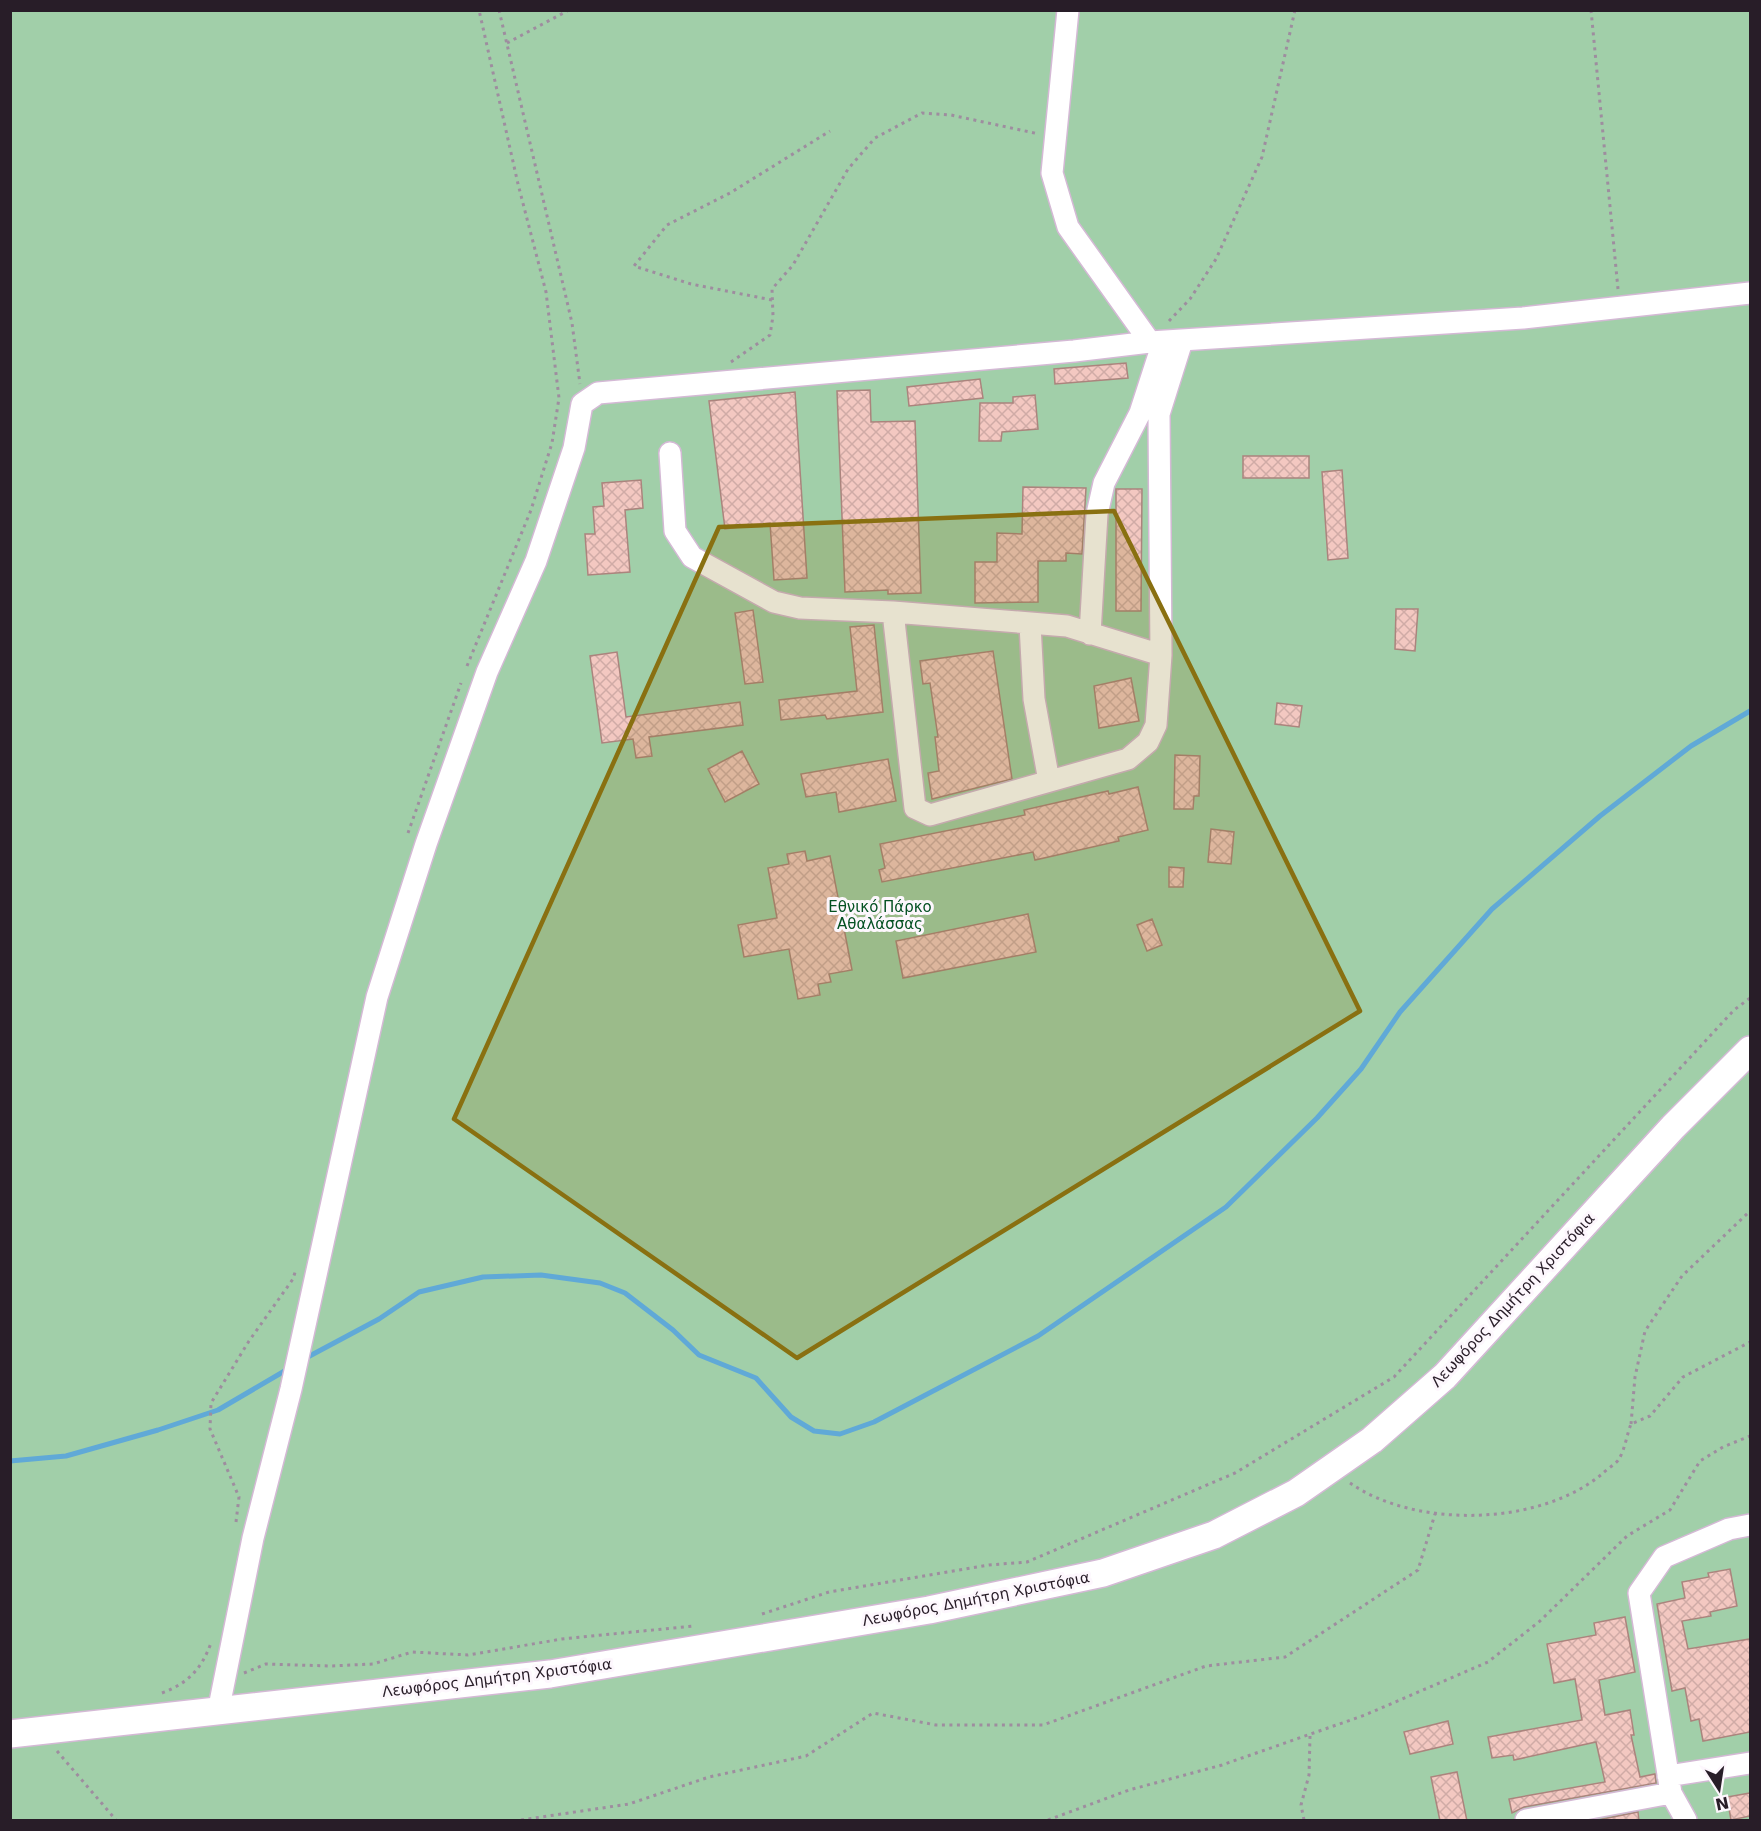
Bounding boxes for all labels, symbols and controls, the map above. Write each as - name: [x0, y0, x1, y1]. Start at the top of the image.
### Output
- park label: Εθνικό Πάρκο Αθαλάσσας: [828, 898, 932, 933]
- street label: Λεωφόρος Δημήτρη Χριστόφια: [1428, 1209, 1599, 1391]
- street label: Λεωφόρος Δημήτρη Χριστόφια: [861, 1568, 1091, 1630]
- street label: Λεωφόρος Δημήτρη Χριστόφια: [381, 1655, 613, 1701]
- north arrow: [1689, 1759, 1749, 1819]
- text: N: [1713, 1792, 1731, 1814]

